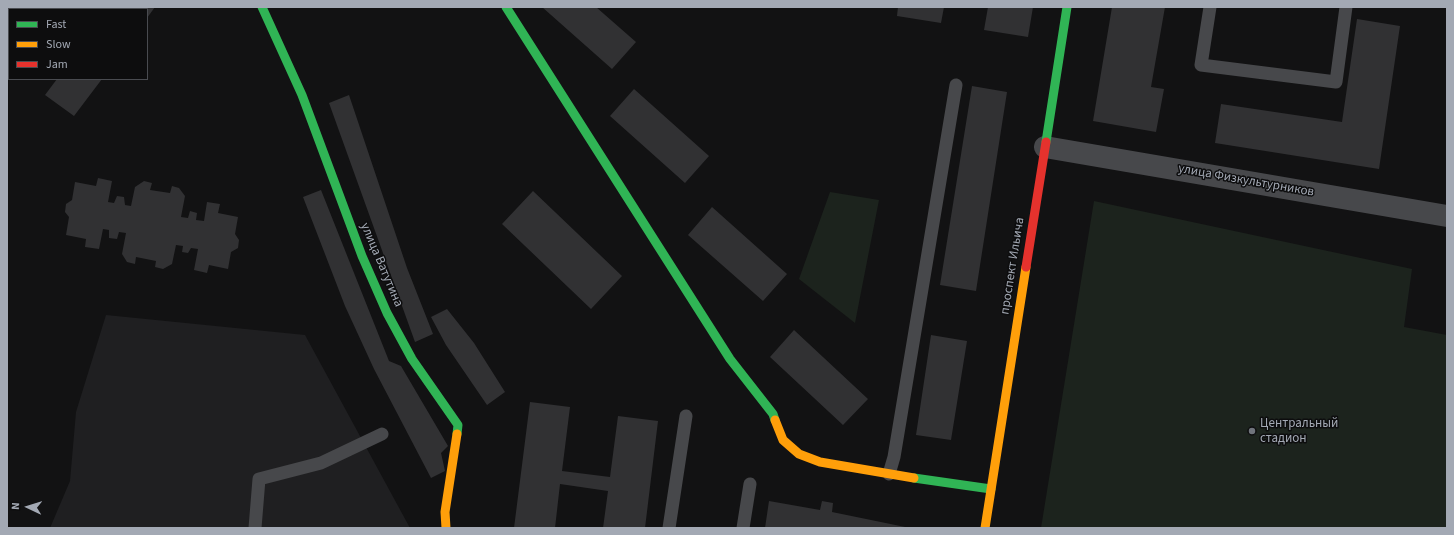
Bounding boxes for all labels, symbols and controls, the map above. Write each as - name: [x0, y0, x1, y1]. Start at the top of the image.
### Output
- legend: [8, 8, 148, 80]
- text: Fast: [46, 16, 66, 33]
- text: Slow: [46, 36, 71, 53]
- text: Jam: [46, 56, 68, 73]
- street label: улица Физкультурников: [1177, 161, 1315, 201]
- street label: проспект Ильича: [998, 216, 1028, 316]
- street label: улица Ватутина: [356, 221, 406, 309]
- place label: Центральный стадион: [1260, 416, 1338, 447]
- marker: Центральный стадион: [1247, 426, 1257, 436]
- north arrow: [8, 487, 48, 527]
- text: N: [8, 502, 23, 510]

